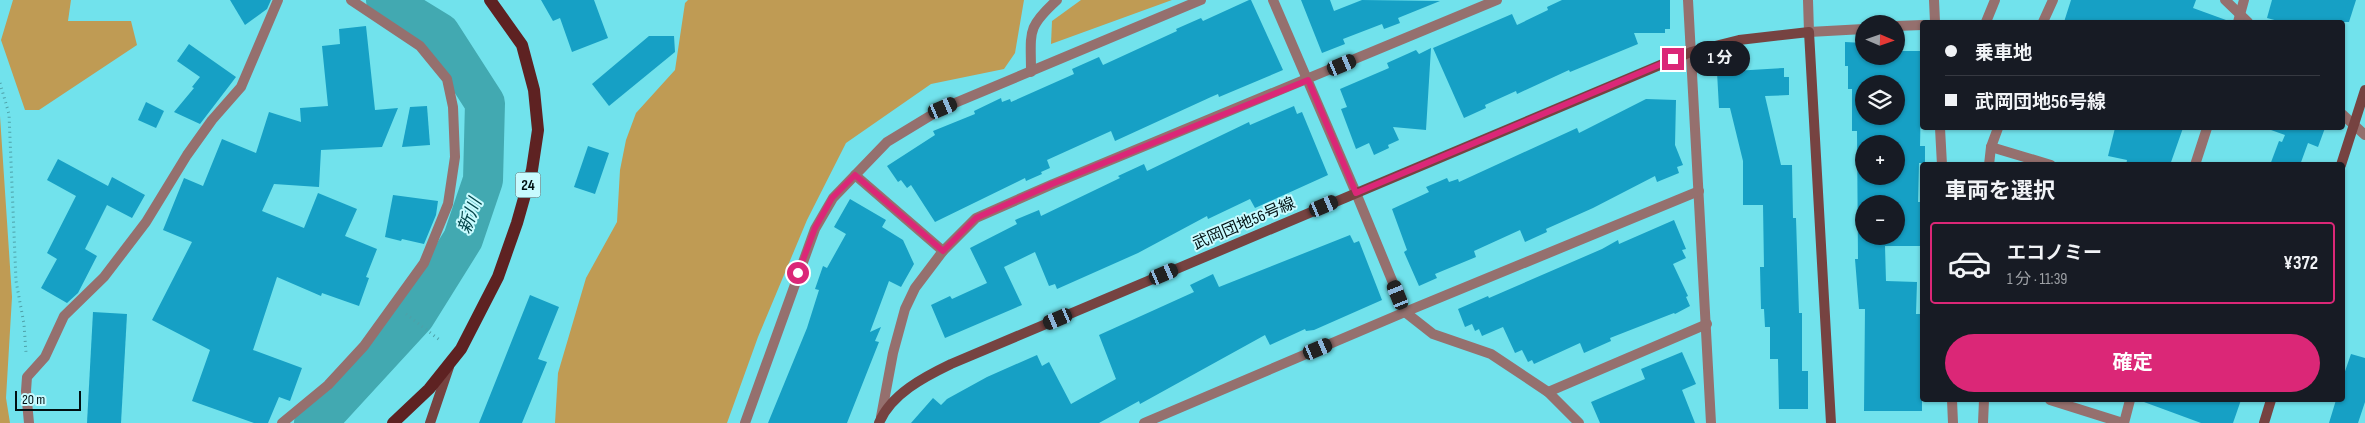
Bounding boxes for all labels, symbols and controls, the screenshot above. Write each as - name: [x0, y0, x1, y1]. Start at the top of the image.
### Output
- north arrow: [1855, 15, 1905, 65]
- map controls: [1855, 15, 1905, 245]
- callout: 1 分: [1690, 42, 1750, 76]
- text: 乗車地: [1975, 42, 2032, 65]
- route end: [1662, 48, 1684, 70]
- text: 1 分: [1708, 49, 1732, 68]
- car: [1325, 52, 1358, 78]
- button: layers: [1855, 75, 1905, 125]
- text: 武岡団地56号線: [1975, 91, 2106, 114]
- car: [926, 95, 959, 121]
- button: +: [1855, 135, 1905, 185]
- road number: 24: [516, 172, 540, 198]
- text: 車両を選択: [1945, 178, 2055, 205]
- car: [1307, 193, 1340, 219]
- water label: 新川: [454, 194, 487, 237]
- street label: 武岡団地56号線: [1190, 194, 1298, 254]
- button: −: [1855, 195, 1905, 245]
- icon: car: [1947, 241, 1992, 286]
- text: エコノミー: [2007, 242, 2102, 265]
- text: ¥372: [2283, 252, 2318, 275]
- car: [1147, 261, 1180, 287]
- route start: [787, 262, 809, 284]
- text: 1 分 · 11:39: [2007, 270, 2067, 289]
- car: [1385, 278, 1410, 312]
- car: [1041, 306, 1074, 332]
- button: 確定: [1945, 334, 2320, 392]
- car: [1301, 336, 1334, 362]
- scale bar: [15, 388, 81, 411]
- text: 20 m: [22, 391, 45, 408]

